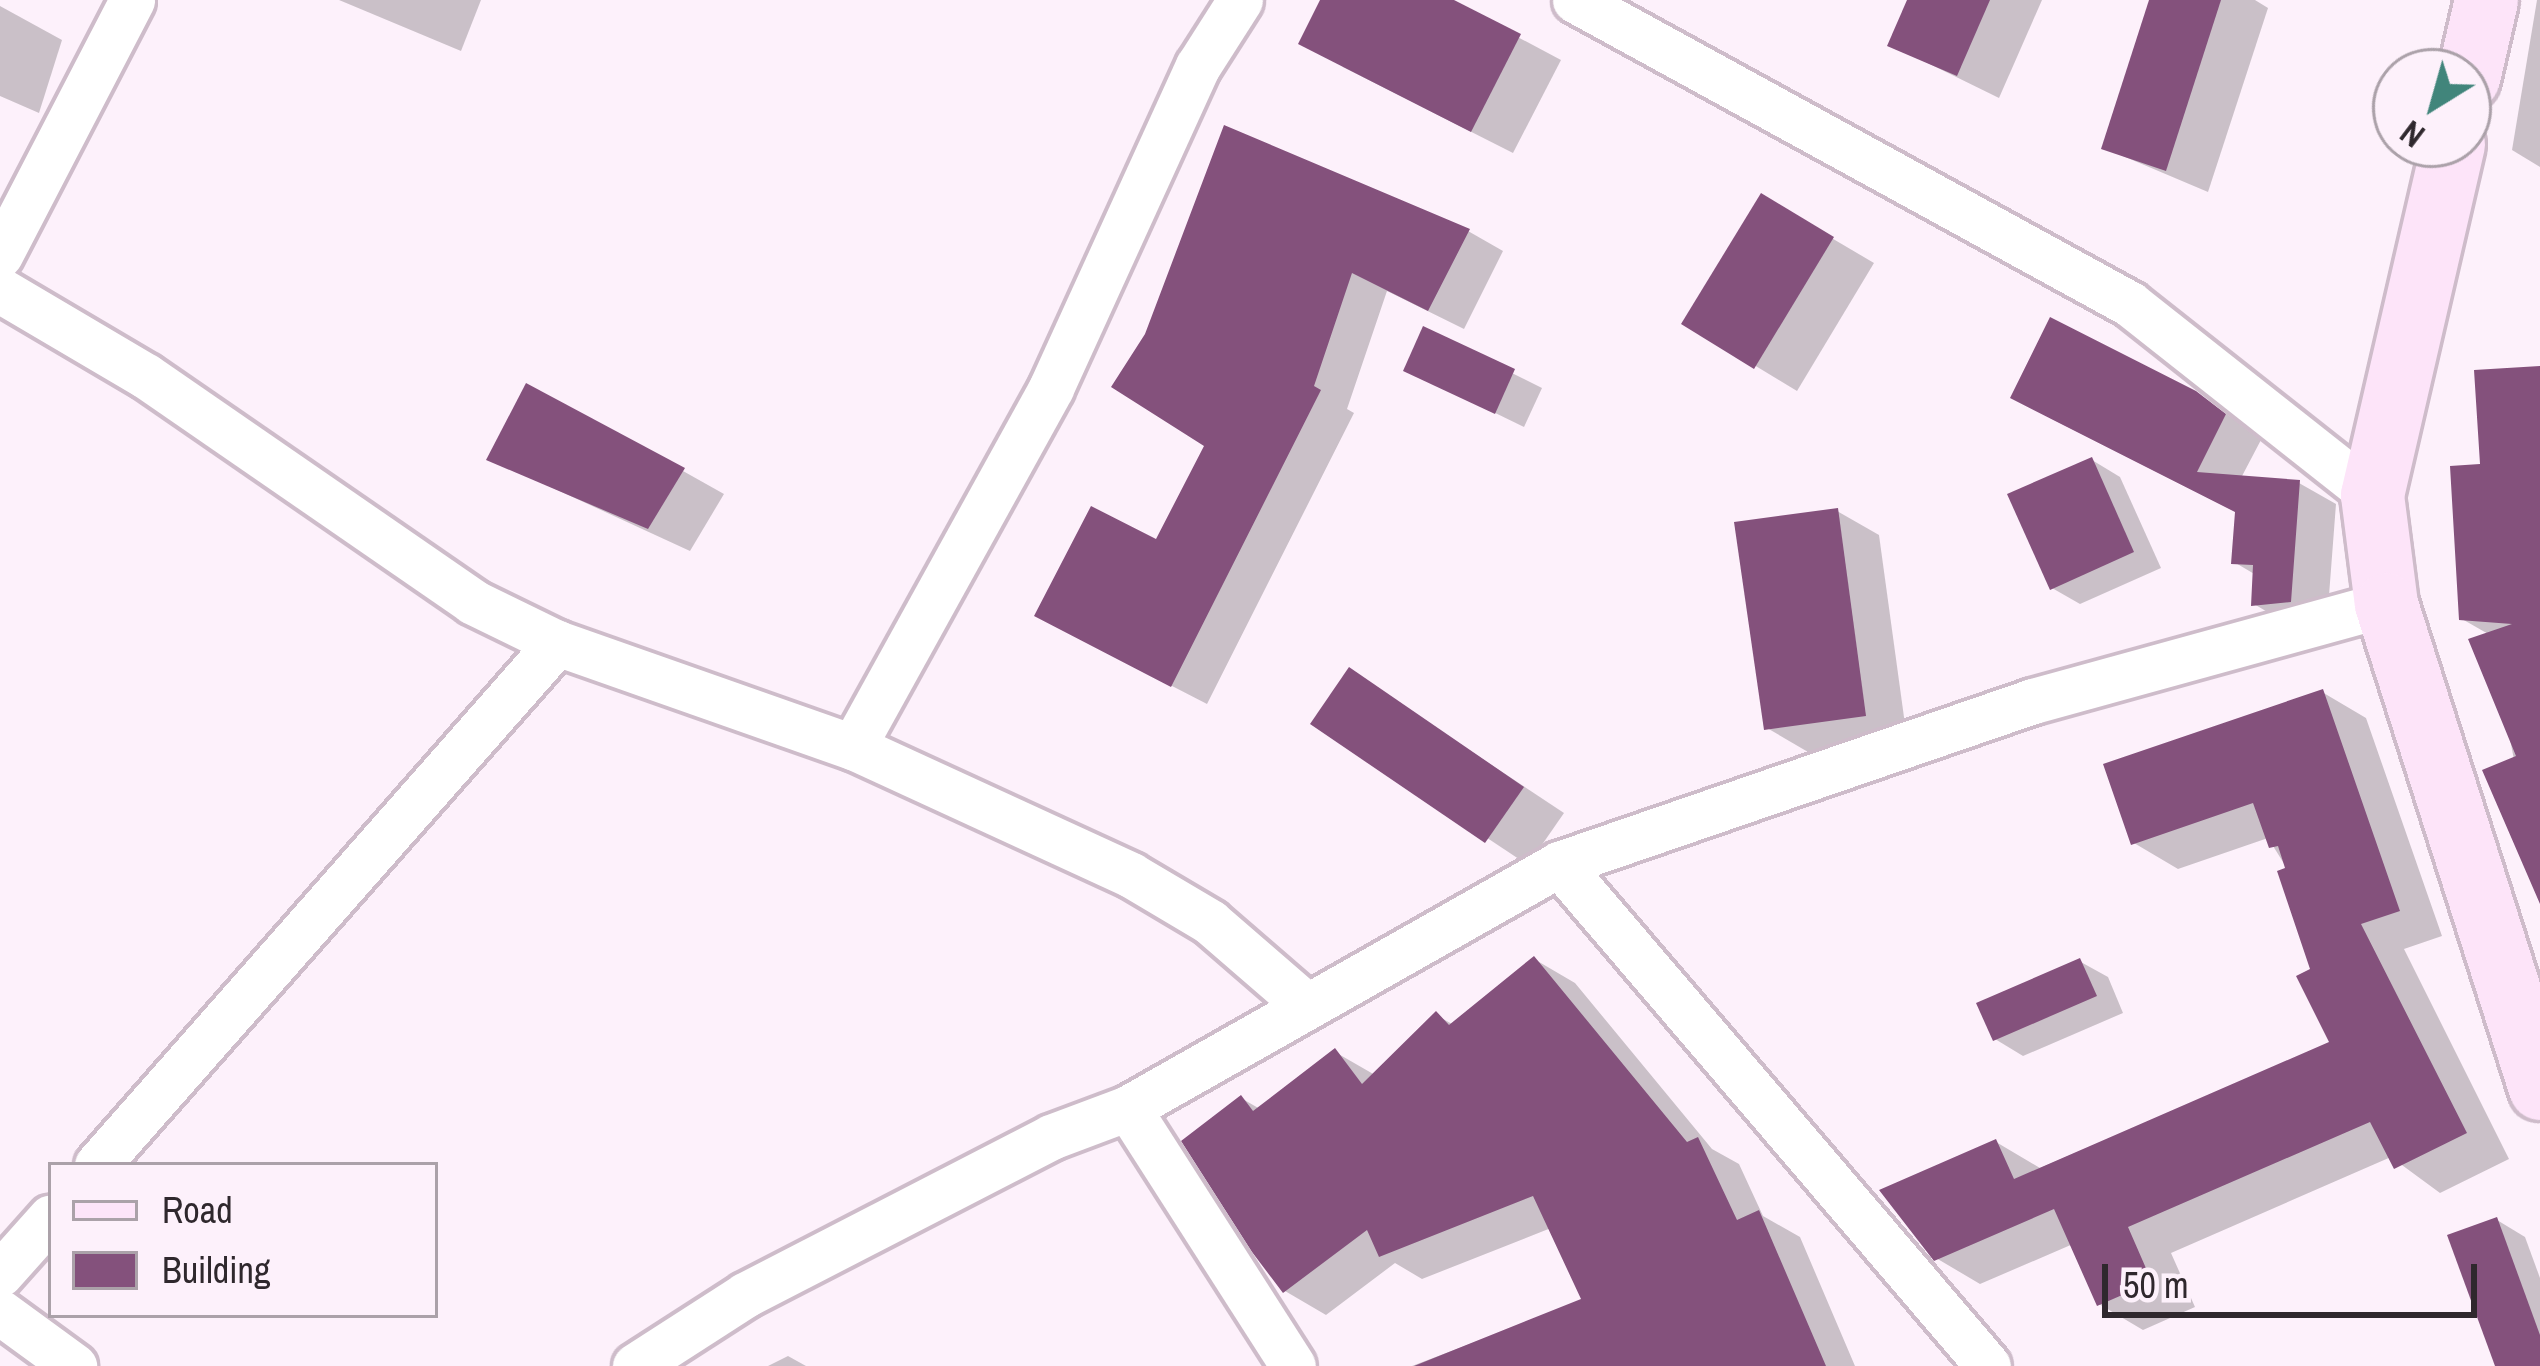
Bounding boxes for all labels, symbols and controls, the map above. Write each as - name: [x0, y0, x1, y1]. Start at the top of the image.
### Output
- north arrow: [2372, 48, 2492, 168]
- text: N: [2391, 111, 2433, 158]
- legend: [48, 1162, 438, 1318]
- text: Road: [162, 1186, 233, 1234]
- scale bar: [2108, 1240, 2483, 1314]
- text: Building: [162, 1246, 270, 1294]
- text: 50 m: [2123, 1261, 2189, 1309]

